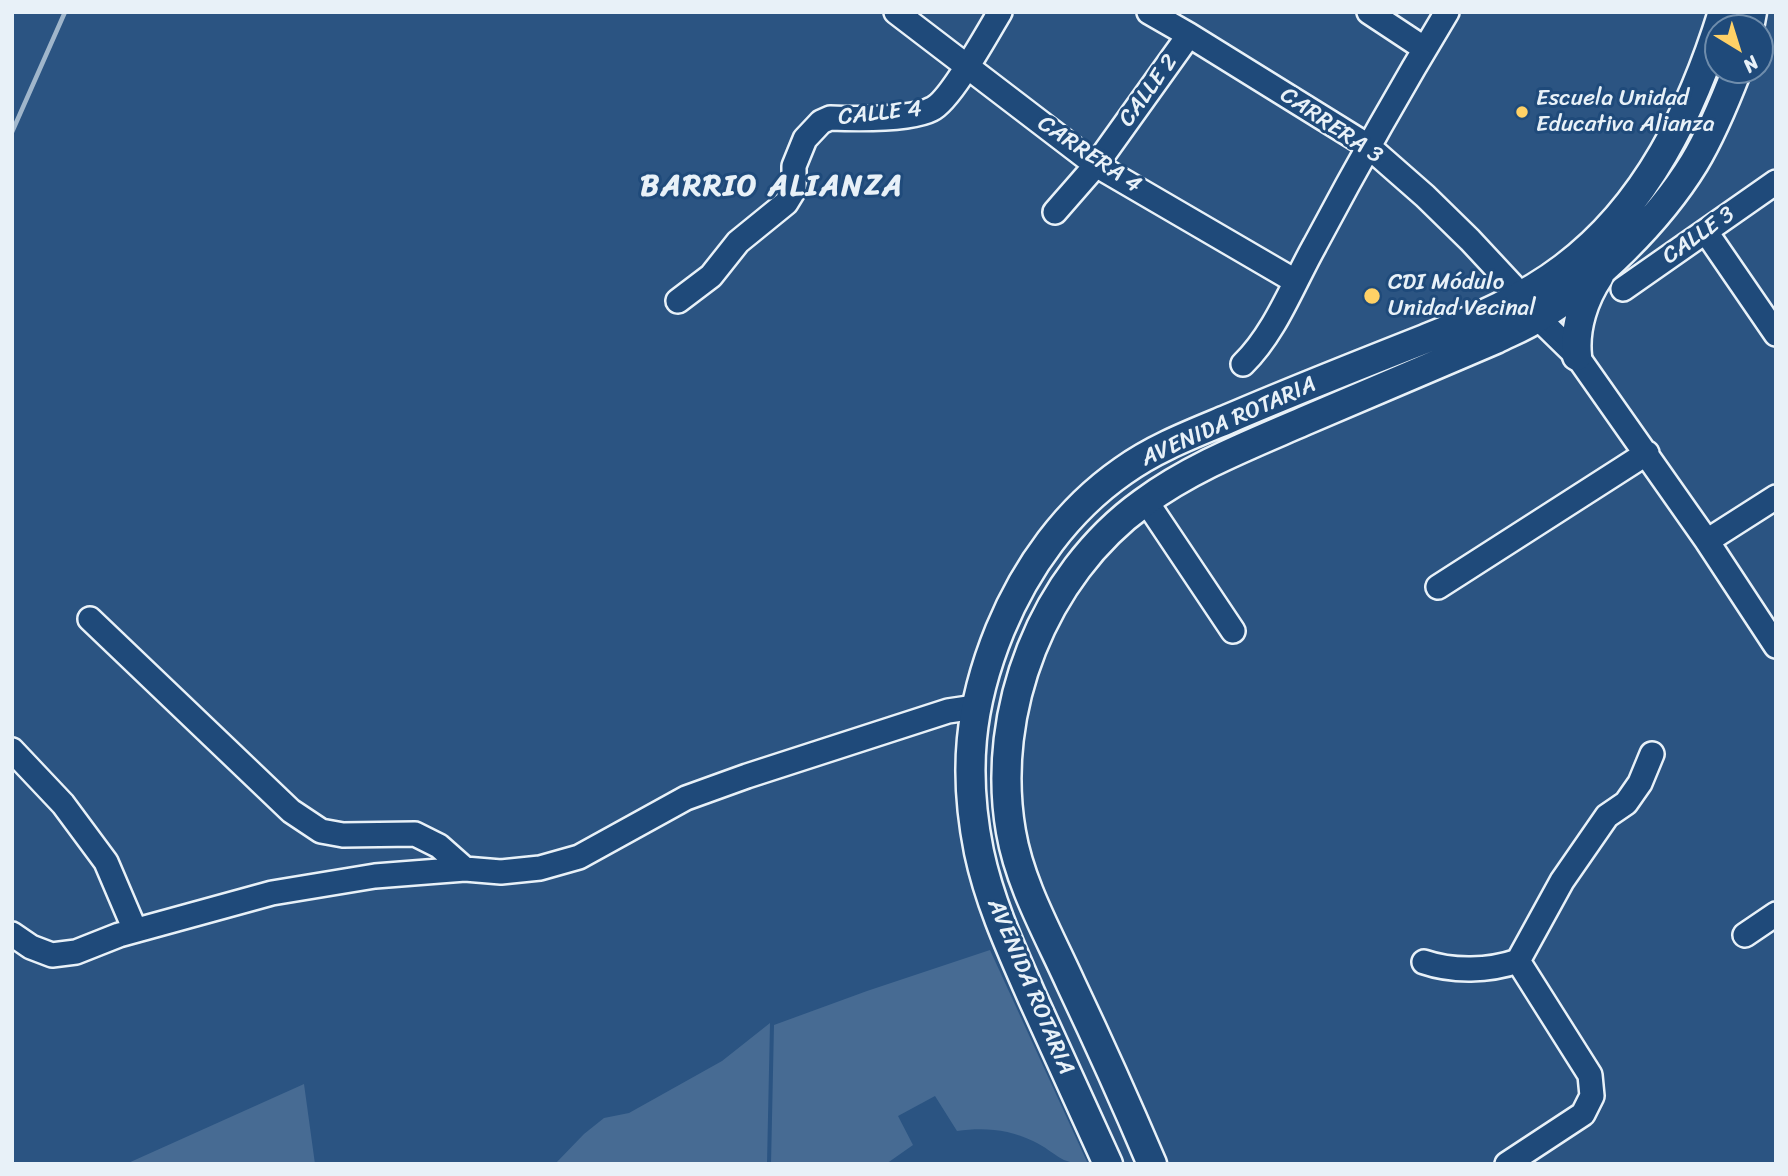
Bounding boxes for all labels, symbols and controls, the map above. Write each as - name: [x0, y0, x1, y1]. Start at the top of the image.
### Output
- north arrow: [1704, 14, 1774, 84]
- text: N: [1736, 47, 1766, 81]
- street label: CALLE 2: [1114, 49, 1184, 133]
- street label: CARRERA 3: [1275, 82, 1387, 170]
- place label: Escuela Unidad Educativa Alianza: [1536, 85, 1714, 139]
- street label: CALLE 4: [837, 96, 923, 132]
- marker: Escuela Unidad Educativa Alianza: [1514, 104, 1530, 120]
- street label: CARRERA 4: [1032, 110, 1146, 200]
- district label: BARRIO ALIANZA: [644, 169, 900, 205]
- street label: CALLE 3: [1657, 201, 1741, 271]
- place label: CDI Módulo Unidad Vecinal: [1388, 269, 1536, 323]
- marker: CDI Módulo Unidad Vecinal: [1362, 286, 1382, 306]
- street label: AVENIDA ROTARIA: [1137, 371, 1321, 473]
- street label: AVENIDA ROTARIA: [980, 895, 1080, 1079]

